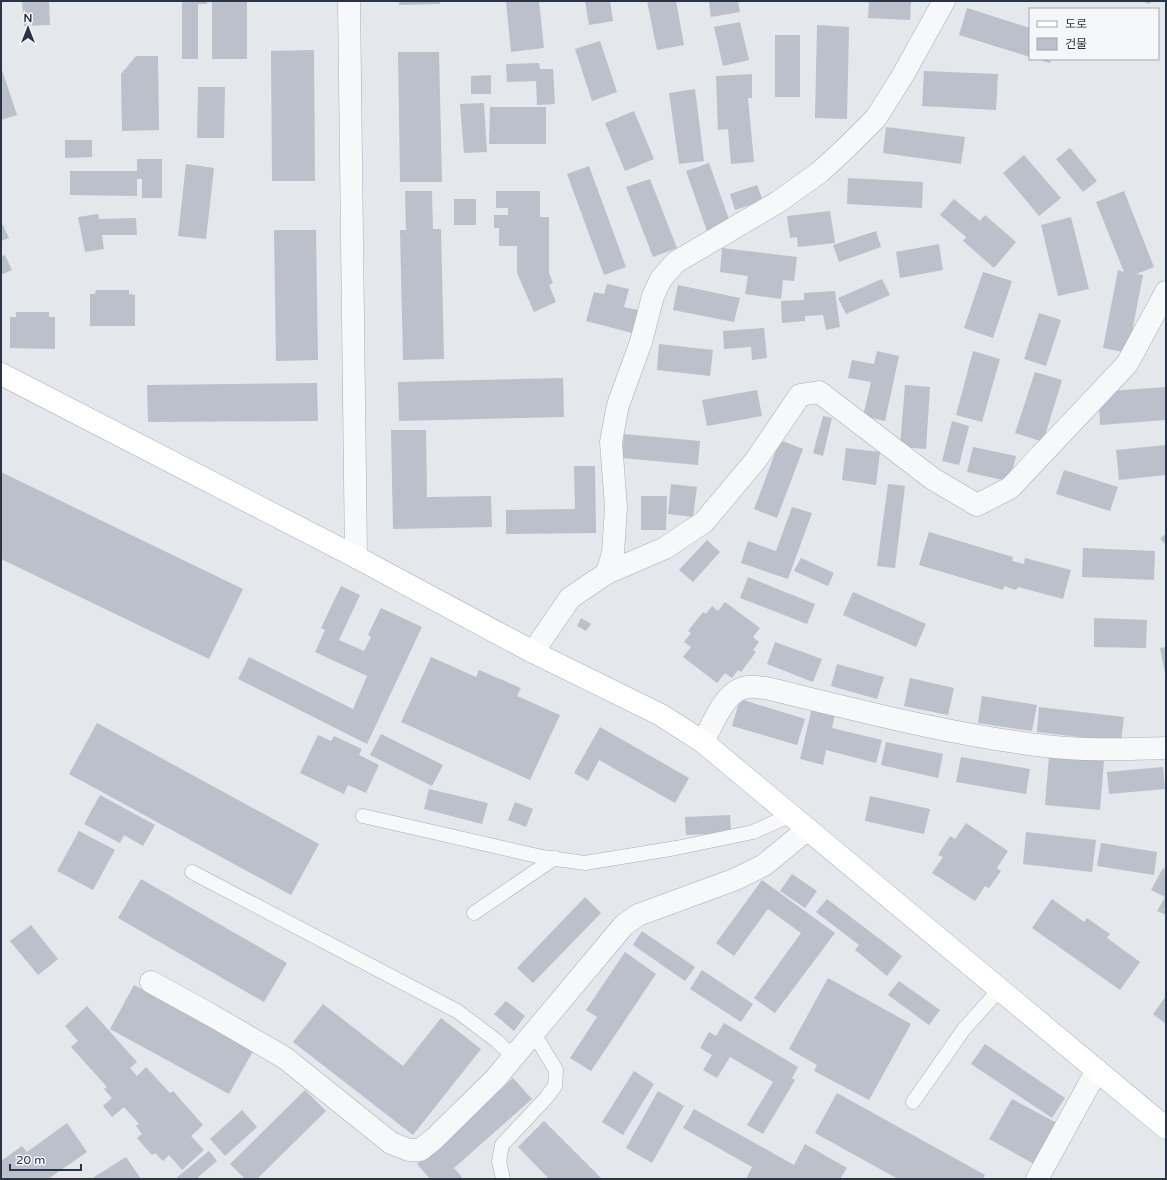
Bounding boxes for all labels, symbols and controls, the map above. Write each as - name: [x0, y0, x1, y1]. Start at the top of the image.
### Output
- north arrow: [8, 8, 48, 48]
- legend: [1029, 8, 1159, 60]
- text: N: [24, 12, 32, 25]
- text: 도로: [1065, 17, 1087, 31]
- text: 건물: [1065, 37, 1087, 51]
- scale bar: [10, 1146, 81, 1172]
- text: 20 m: [16, 1153, 45, 1167]

